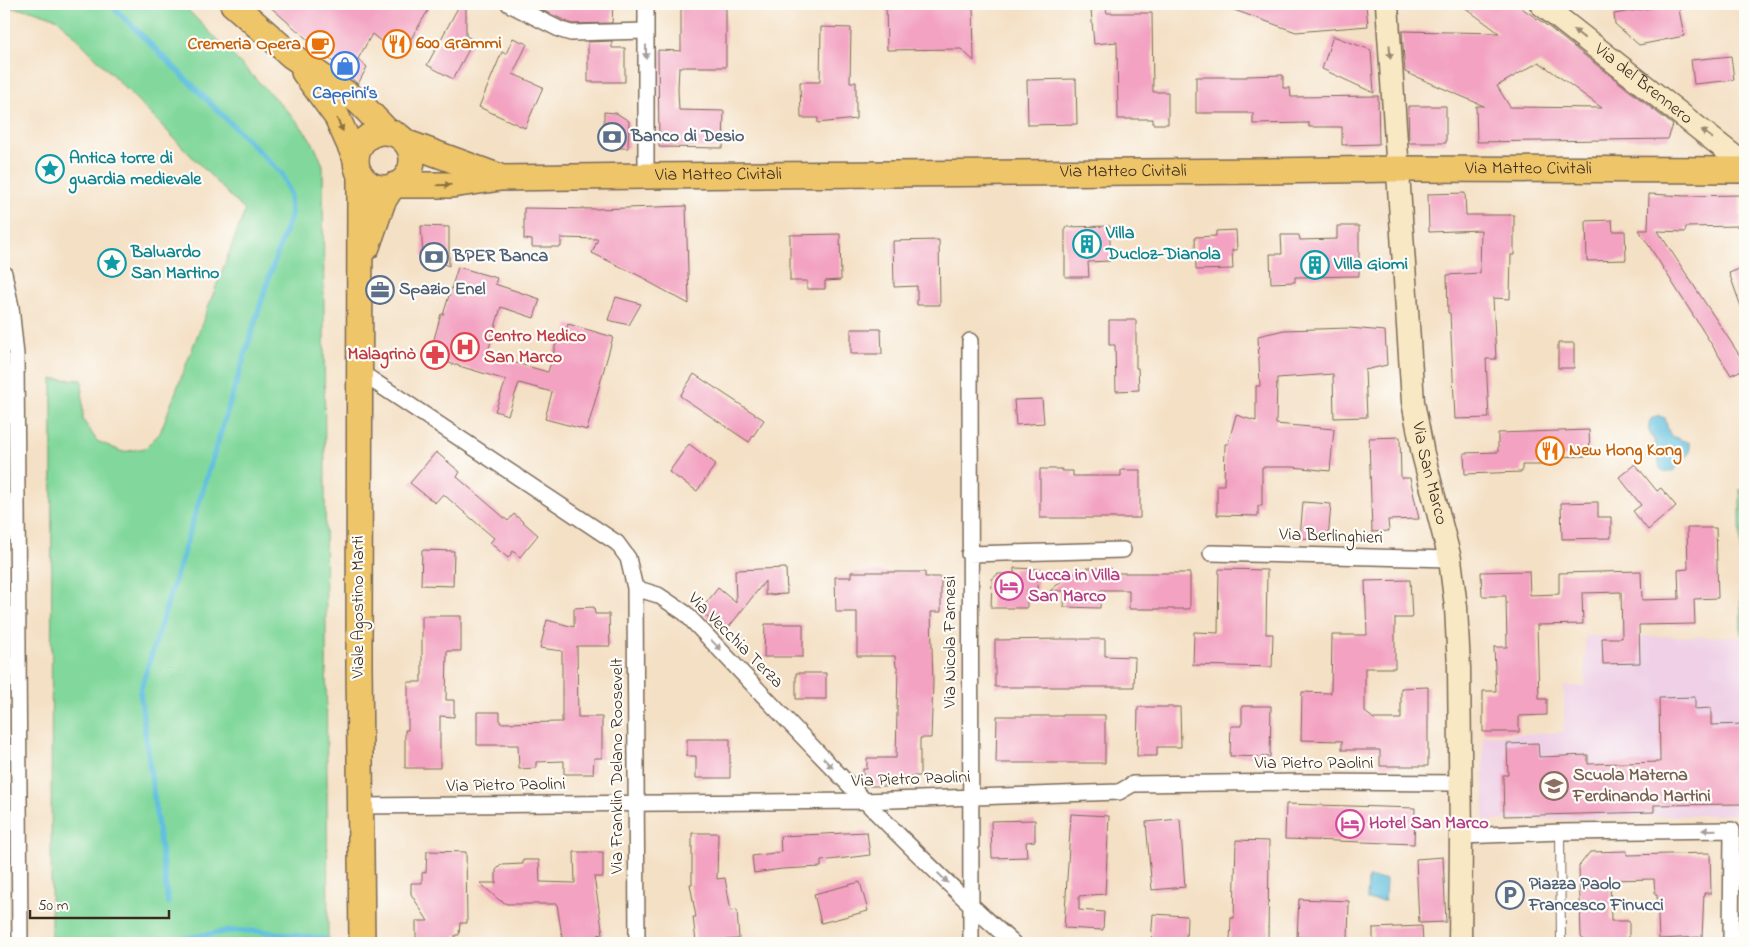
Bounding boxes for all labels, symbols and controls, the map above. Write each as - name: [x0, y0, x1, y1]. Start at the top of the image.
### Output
- restaurant icon: 600 Grammi: [382, 29, 412, 59]
- one-way arrow: [1572, 29, 1586, 39]
- cafe icon: Cremeria Opera: [305, 30, 335, 60]
- place label: 600 Grammi: [416, 31, 502, 57]
- place label: Cremeria Opera: [187, 32, 301, 58]
- street label: Via del Brennero: [1587, 37, 1698, 132]
- one-way arrow: [642, 45, 650, 61]
- one-way arrow: [1387, 45, 1395, 61]
- shop icon: Cappini‘s: [330, 51, 360, 81]
- place label: Cappini‘s: [312, 81, 378, 107]
- one-way arrow: [336, 117, 345, 132]
- bank icon: Banco di Desio: [597, 122, 627, 152]
- place label: Banco di Desio: [630, 124, 744, 150]
- one-way arrow: [1701, 129, 1714, 140]
- place label: Antica torre di guardia medievale: [68, 146, 202, 194]
- place icon: Antica torre di guardia medievale: [35, 154, 65, 184]
- street label: Via Matteo Civitali: [1464, 156, 1592, 183]
- street label: Via Matteo Civitali: [1059, 159, 1187, 186]
- street label: Via Matteo Civitali: [654, 162, 782, 189]
- one-way arrow: [436, 180, 452, 188]
- place label: Villa Ducloz-Dianola: [1105, 221, 1221, 268]
- building icon: Villa Ducloz-Dianola: [1072, 229, 1102, 259]
- place label: Baluardo San Martino: [130, 240, 219, 287]
- bank icon: BPER Banca: [419, 242, 449, 272]
- place label: BPER Banca: [452, 244, 549, 270]
- place icon: Baluardo San Martino: [97, 248, 127, 278]
- building icon: Villa Giomi: [1300, 250, 1330, 280]
- place label: Villa Giomi: [1333, 252, 1408, 278]
- office icon: Spazio Enel: [365, 275, 395, 305]
- place label: Spazio Enel: [399, 277, 486, 303]
- place label: Centro Medico San Marco: [484, 324, 586, 371]
- hospital icon: Centro Medico San Marco: [450, 332, 480, 362]
- pharmacy icon: Malagrinò: [420, 340, 450, 370]
- place label: Malagrinò: [347, 342, 416, 369]
- street label: Via San Marco: [1404, 419, 1454, 528]
- restaurant icon: New Hong Kong: [1535, 436, 1565, 466]
- place label: New Hong Kong: [1569, 438, 1682, 465]
- street label: Via Berlinghieri: [1278, 522, 1383, 553]
- street label: Viale Agostino Marti: [346, 535, 373, 680]
- place label: Lucca in Villa San Marco: [1028, 563, 1120, 610]
- hotel icon: Lucca in Villa San Marco: [994, 571, 1024, 601]
- street label: Via Nicola Farnesi: [938, 576, 964, 709]
- street label: Via Vecchia Terza: [680, 586, 789, 695]
- one-way arrow: [710, 639, 722, 651]
- street label: Via Franklin Delano Roosevelt: [605, 658, 631, 875]
- street label: Via Pietro Paolini: [1253, 751, 1374, 777]
- one-way arrow: [822, 757, 834, 769]
- place label: Scuola Materna Ferdinando Martini: [1572, 763, 1711, 810]
- street label: Via Pietro Paolini: [850, 765, 971, 795]
- school or university icon: Scuola Materna Ferdinando Martini: [1539, 771, 1569, 801]
- street label: Via Pietro Paolini: [445, 772, 566, 800]
- hotel icon: Hotel San Marco: [1335, 809, 1365, 839]
- place label: Hotel San Marco: [1369, 811, 1489, 837]
- one-way arrow: [1701, 826, 1717, 834]
- one-way arrow: [936, 872, 948, 884]
- place label: Piazza Paolo Francesco Finucci: [1528, 872, 1664, 919]
- parking icon: Piazza Paolo Francesco Finucci: [1495, 880, 1525, 910]
- scale bar: [30, 887, 169, 919]
- text: 50 m: [38, 895, 69, 917]

